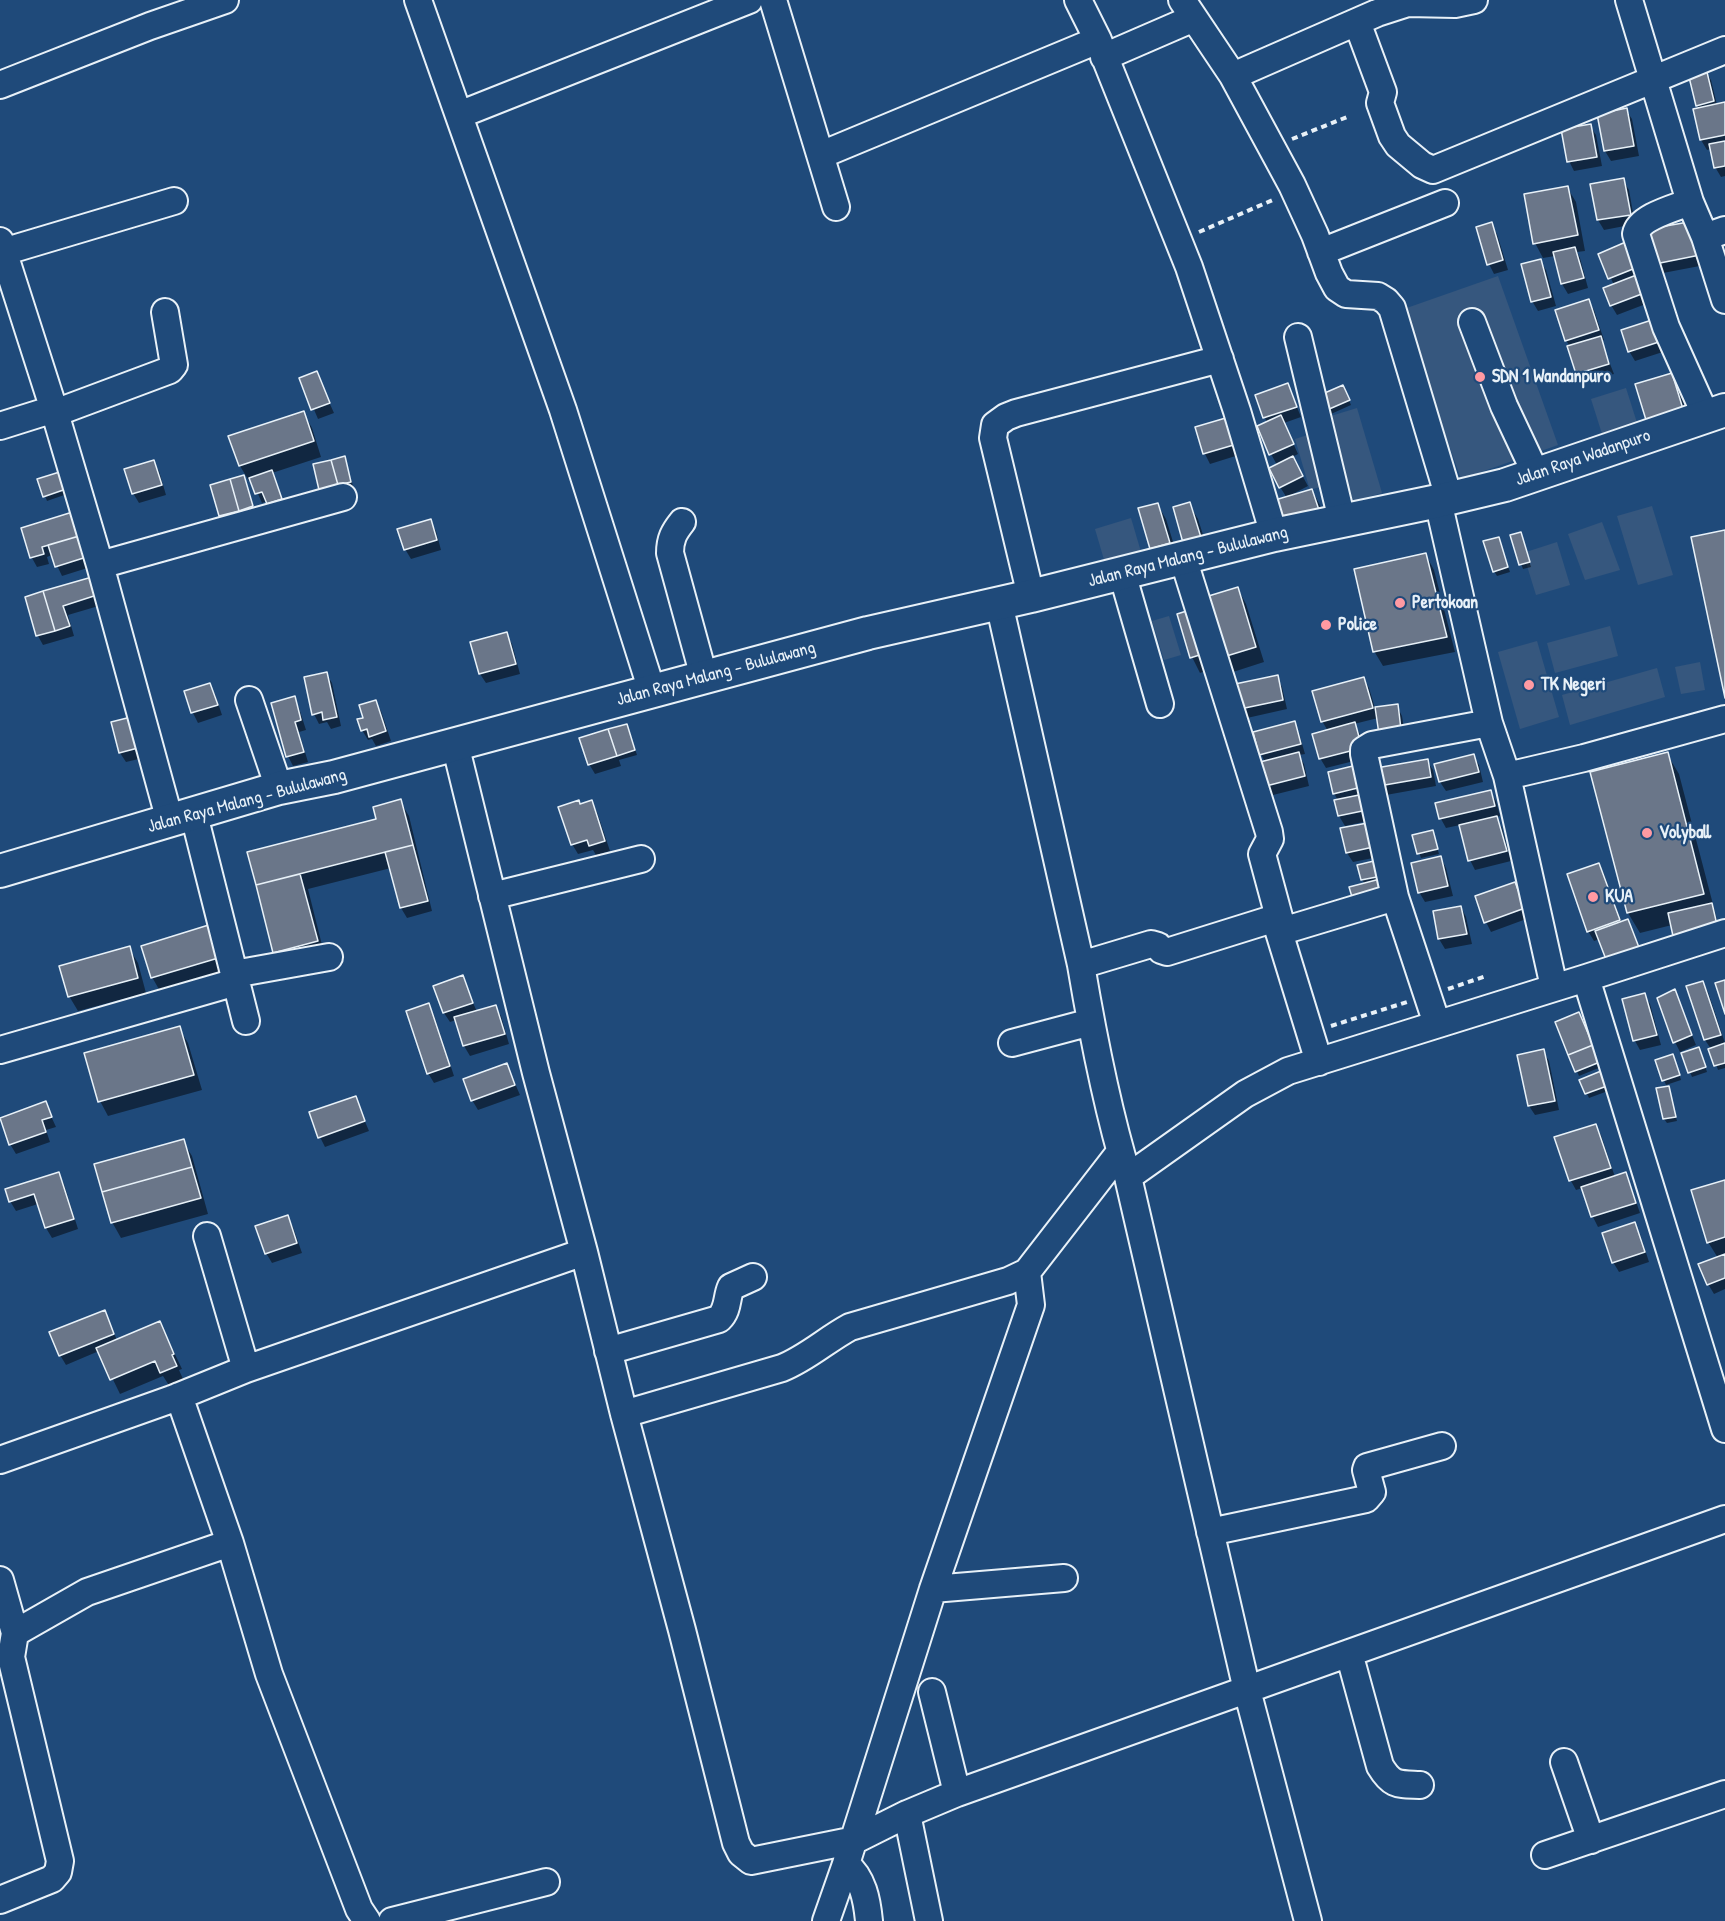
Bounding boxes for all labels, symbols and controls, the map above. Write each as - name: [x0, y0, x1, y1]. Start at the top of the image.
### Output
- place label: SDN 1 Wandanpuro: [1492, 366, 1611, 388]
- marker: SDN 1 Wandanpuro: [1473, 370, 1487, 384]
- street label: Jalan Raya Wadanpuro: [1513, 425, 1653, 491]
- street label: Jalan Raya Malang - Bululawang: [1086, 522, 1290, 592]
- place label: Pertokoan: [1412, 592, 1478, 614]
- marker: Pertokoan: [1393, 596, 1407, 610]
- place label: Police: [1338, 614, 1377, 636]
- marker: Police: [1319, 618, 1333, 632]
- street label: Jalan Raya Malang - Bululawang: [614, 637, 818, 711]
- place label: TK Negeri: [1541, 674, 1606, 696]
- marker: TK Negeri: [1522, 678, 1536, 692]
- street label: Jalan Raya Malang - Bululawang: [145, 764, 349, 838]
- place label: Volyball: [1659, 822, 1711, 844]
- marker: Volyball: [1640, 826, 1654, 840]
- place label: KUA: [1605, 886, 1633, 908]
- marker: KUA: [1586, 890, 1600, 904]

